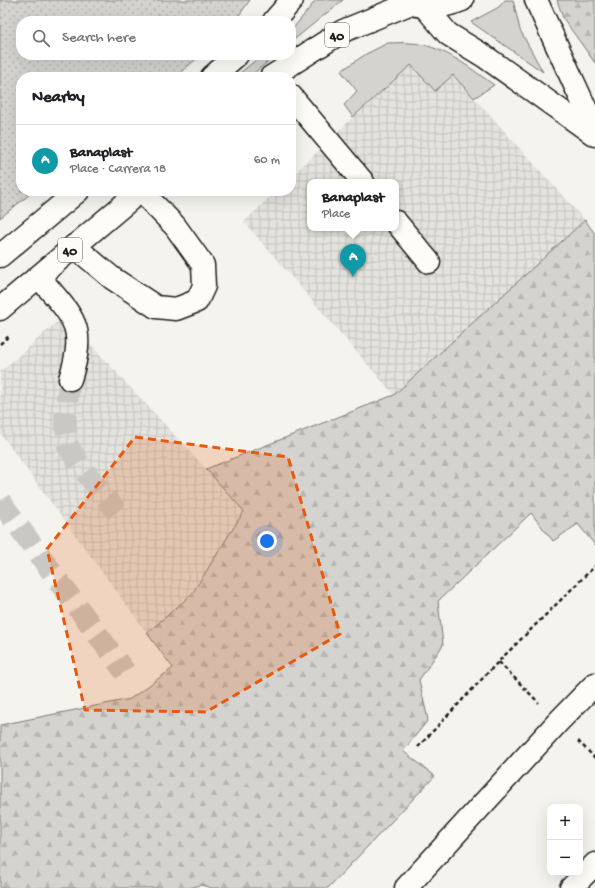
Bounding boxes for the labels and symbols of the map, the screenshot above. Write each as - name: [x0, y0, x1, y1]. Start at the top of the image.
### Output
- road number: 40: [325, 23, 349, 47]
- road number: 40: [58, 238, 82, 262]
- pin: A: [340, 244, 366, 277]
- your location: [257, 531, 277, 551]

